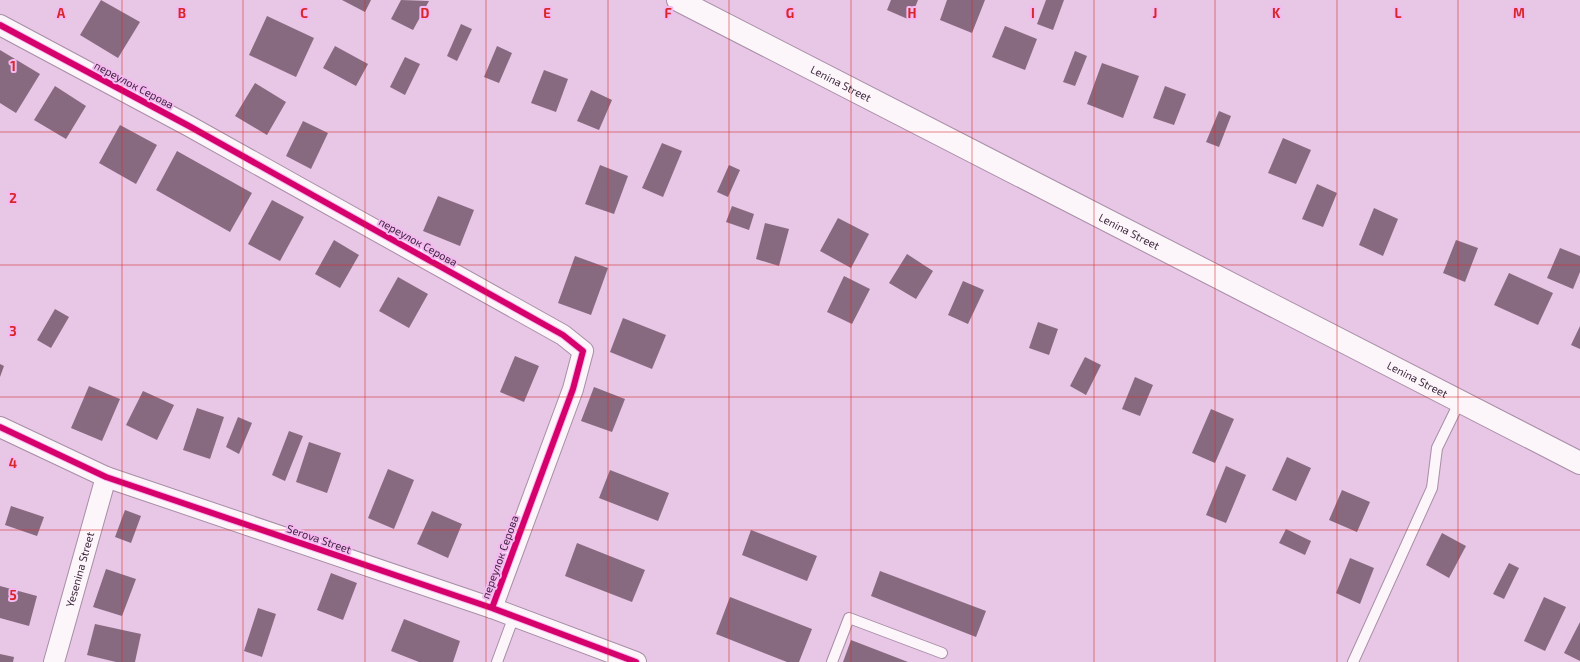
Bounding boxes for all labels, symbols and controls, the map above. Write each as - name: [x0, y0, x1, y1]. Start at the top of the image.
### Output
- text: A: [57, 5, 66, 21]
- text: B: [178, 5, 186, 21]
- text: C: [300, 5, 308, 21]
- text: D: [421, 5, 430, 21]
- text: E: [543, 5, 551, 21]
- text: F: [664, 5, 672, 21]
- text: G: [786, 5, 794, 21]
- text: H: [908, 5, 917, 21]
- text: I: [1031, 5, 1035, 21]
- text: J: [1153, 5, 1157, 21]
- text: K: [1272, 5, 1281, 21]
- text: L: [1395, 5, 1402, 21]
- text: M: [1513, 5, 1525, 21]
- text: 1: [10, 58, 16, 74]
- street label: переулок Серова: [92, 58, 176, 112]
- street label: Lenina Street: [809, 62, 873, 104]
- text: 2: [9, 190, 17, 206]
- street label: Lenina Street: [1097, 210, 1162, 252]
- street label: переулок Серова: [376, 215, 460, 269]
- text: 3: [9, 323, 17, 339]
- street label: Lenina Street: [1385, 358, 1450, 400]
- text: 4: [9, 455, 17, 471]
- street label: переулок Серова: [478, 513, 522, 601]
- street label: Serova Street: [285, 521, 353, 556]
- street label: Yesenina Street: [63, 530, 96, 609]
- text: 5: [9, 587, 17, 603]

